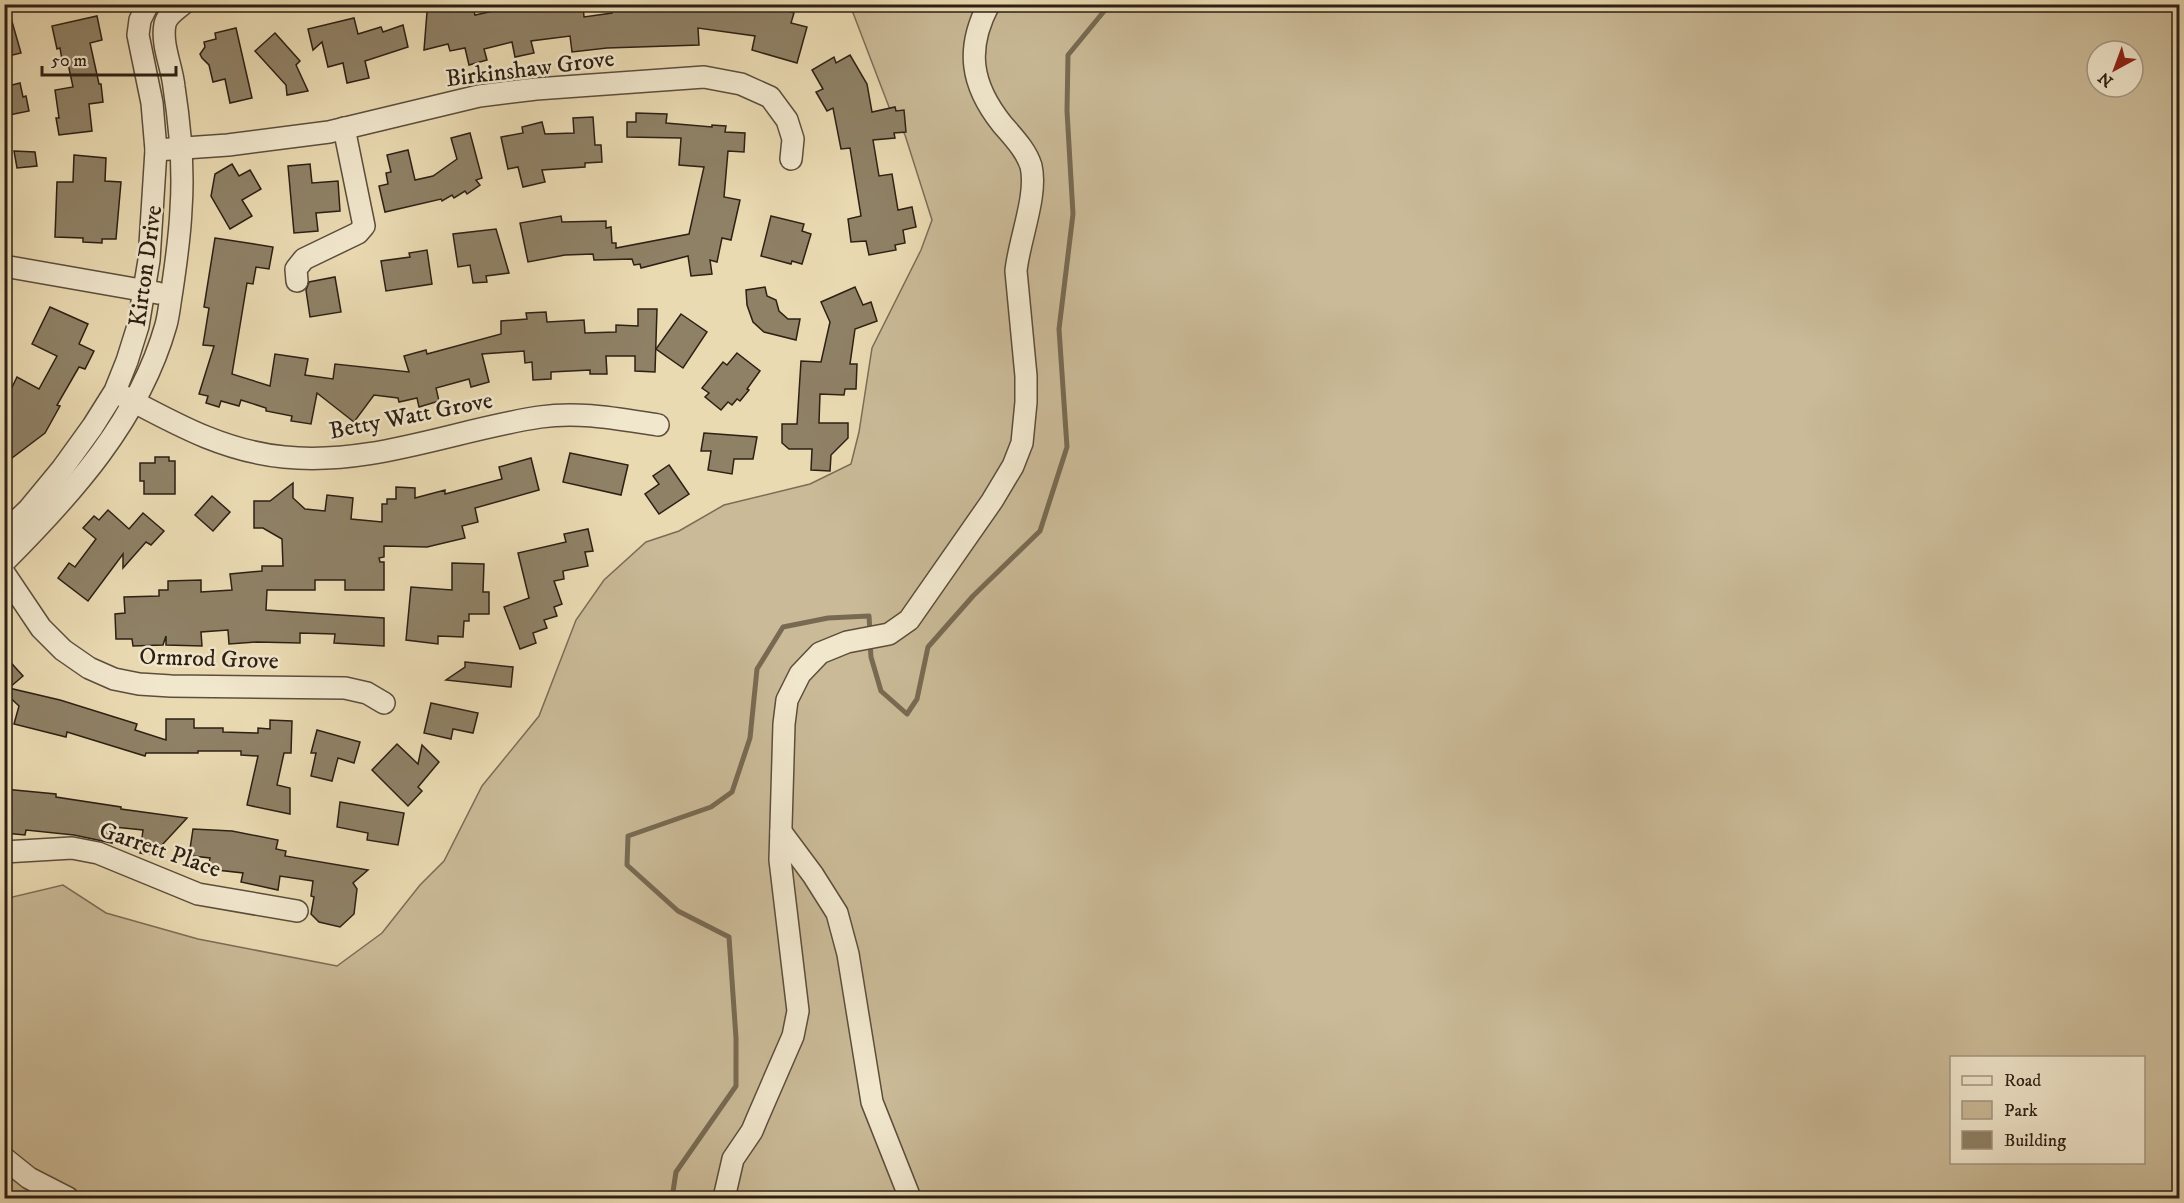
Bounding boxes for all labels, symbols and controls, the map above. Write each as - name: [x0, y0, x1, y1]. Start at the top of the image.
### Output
- scale bar: [42, 39, 176, 77]
- north arrow: [2085, 39, 2145, 99]
- street label: Birkinshaw Grove: [444, 44, 616, 94]
- text: 50 m: [51, 50, 87, 72]
- text: N: [2094, 68, 2117, 91]
- street label: Kirton Drive: [123, 203, 169, 329]
- street label: Betty Watt Grove: [327, 385, 495, 447]
- street label: Ormrod Grove: [139, 642, 279, 676]
- street label: Garrett Place: [95, 815, 225, 885]
- legend: [1950, 1056, 2145, 1164]
- text: Road: [2004, 1070, 2041, 1092]
- text: Park: [2004, 1100, 2038, 1122]
- text: Building: [2004, 1130, 2066, 1152]

